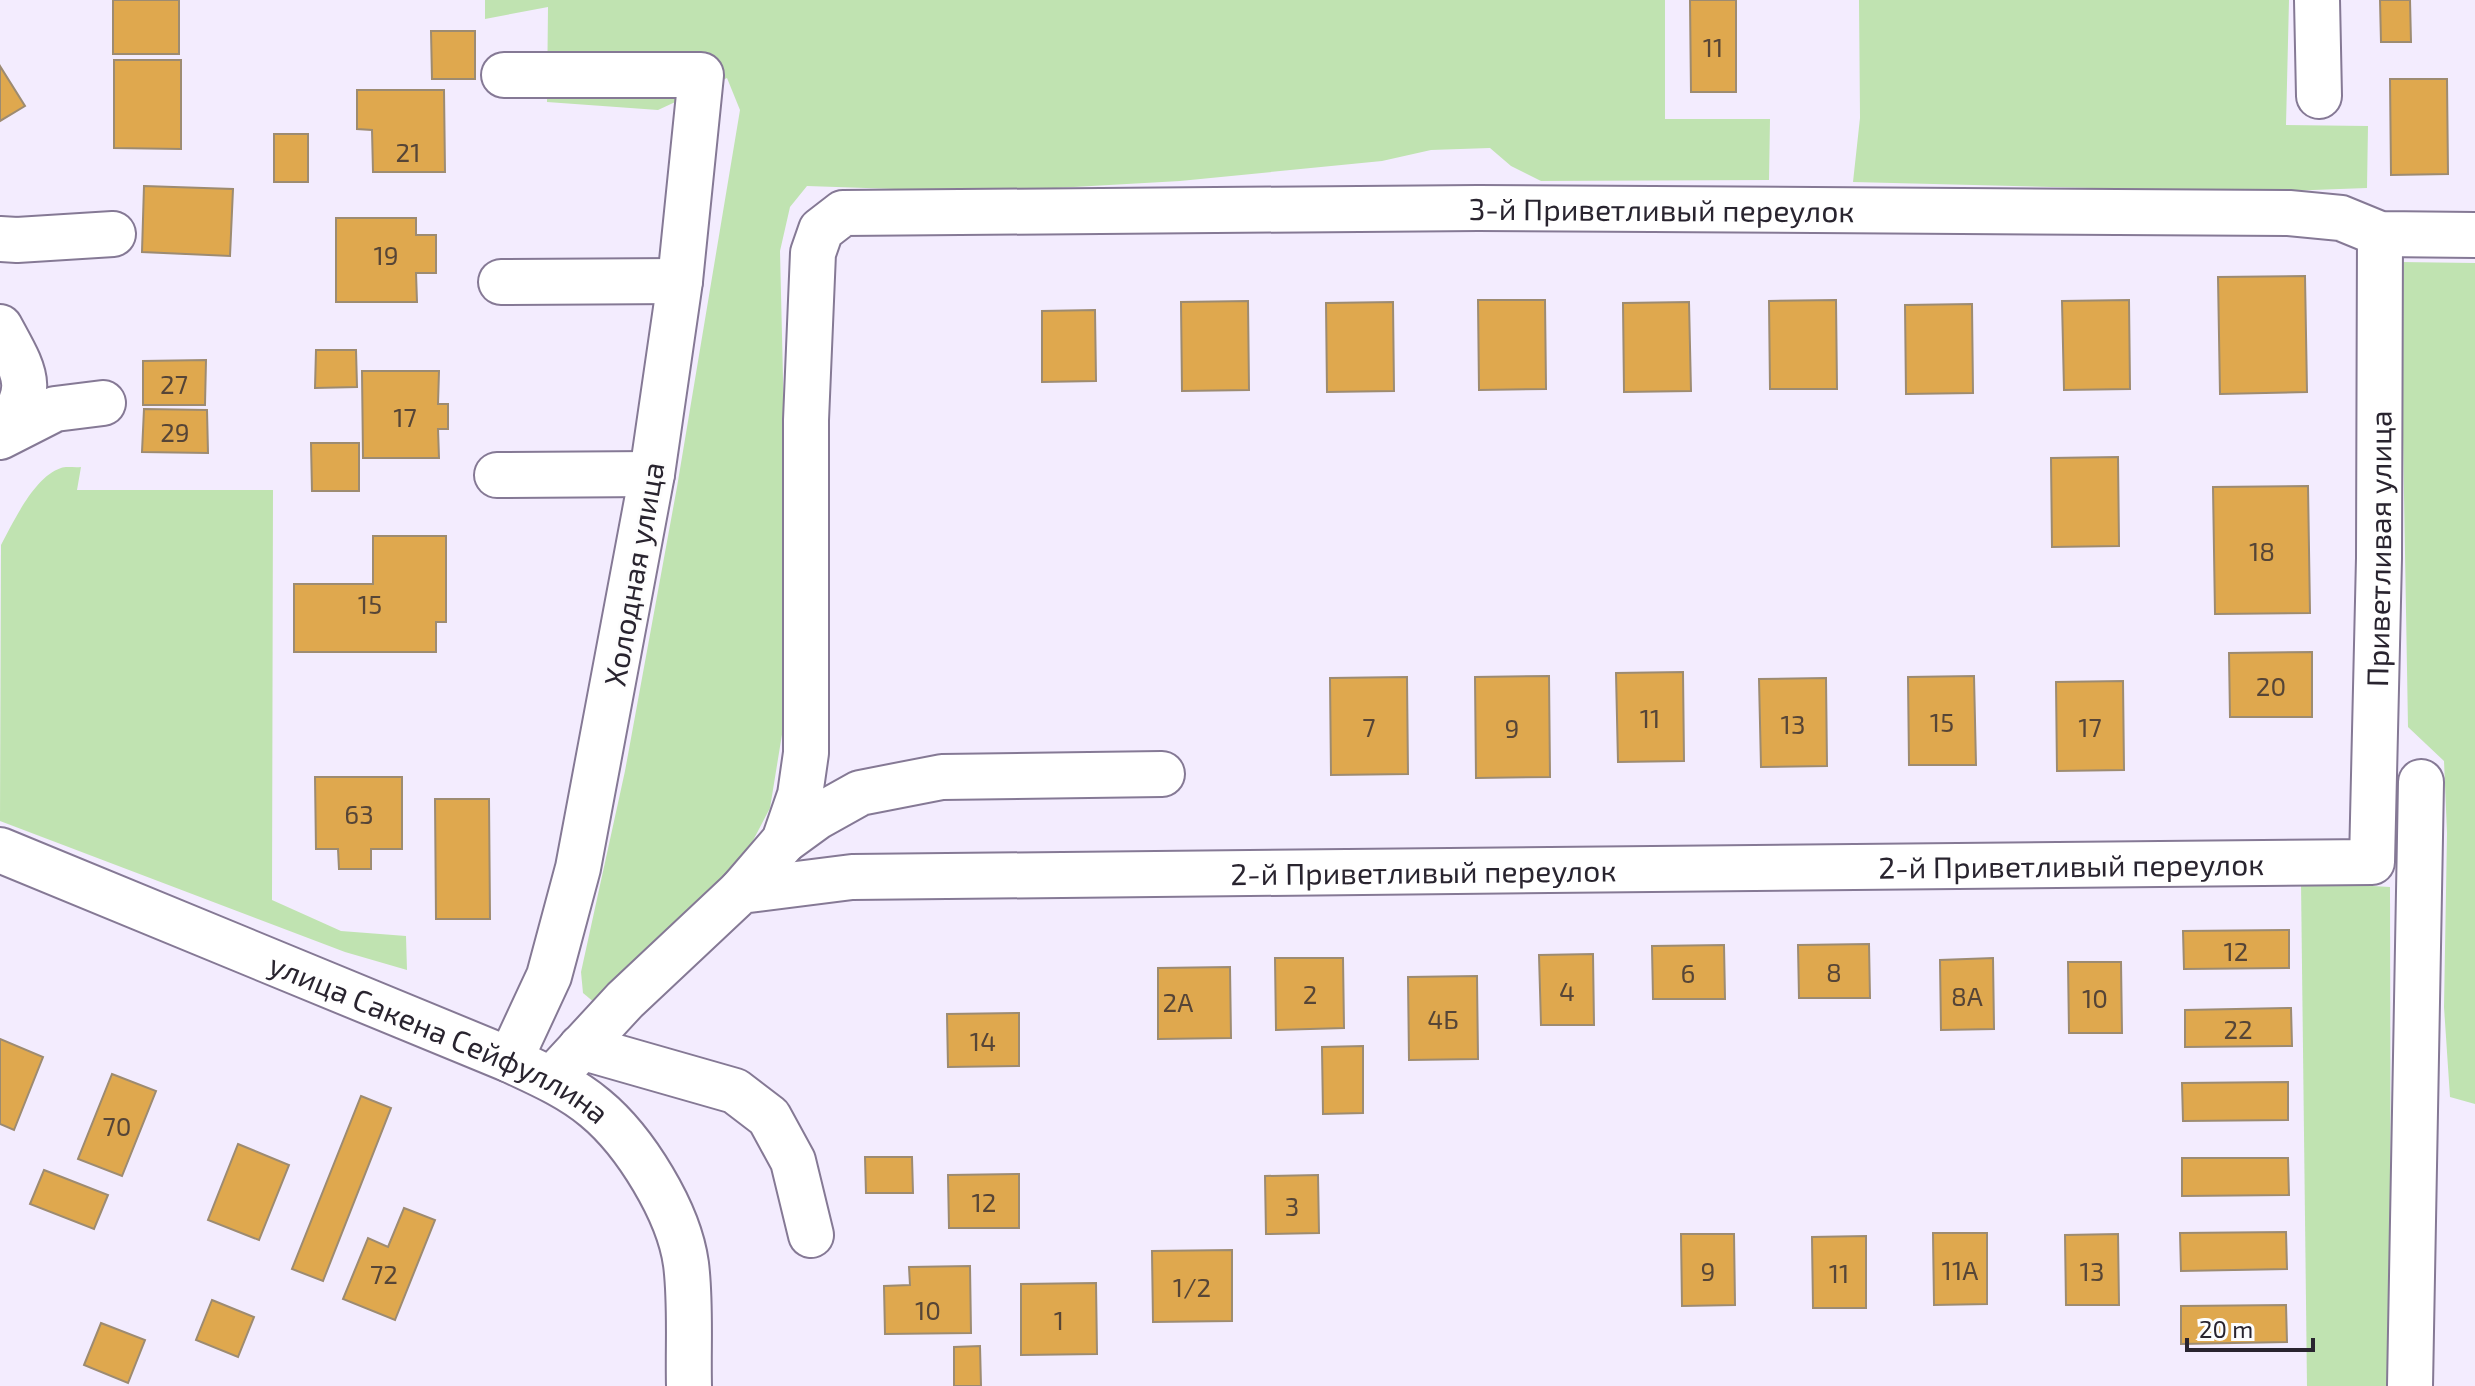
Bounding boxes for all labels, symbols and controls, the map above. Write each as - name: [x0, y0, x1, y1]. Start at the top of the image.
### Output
- house number: 11: [1703, 31, 1723, 62]
- house number: 21: [396, 136, 420, 167]
- street label: 3-й Приветливый переулок: [1469, 190, 1855, 229]
- house number: 19: [373, 239, 399, 270]
- house number: 27: [160, 368, 188, 399]
- house number: 17: [393, 401, 417, 432]
- street label: Приветливая улица: [2358, 410, 2398, 687]
- house number: 29: [160, 416, 190, 447]
- street label: Холодная улица: [596, 459, 671, 689]
- house number: 18: [2249, 535, 2275, 566]
- house number: 15: [358, 588, 382, 619]
- house number: 20: [2256, 670, 2286, 701]
- house number: 11: [1640, 702, 1660, 733]
- house number: 15: [1930, 706, 1954, 737]
- house number: 13: [1781, 708, 1805, 739]
- house number: 7: [1362, 711, 1376, 742]
- house number: 17: [2078, 711, 2102, 742]
- house number: 9: [1505, 712, 1519, 743]
- house number: 63: [344, 798, 374, 829]
- street label: 2-й Приветливый переулок: [1878, 845, 2265, 885]
- street label: 2-й Приветливый переулок: [1230, 851, 1617, 891]
- house number: 12: [2224, 935, 2248, 966]
- street label: улица Сакена Сейфуллина: [264, 945, 617, 1130]
- house number: 8: [1826, 956, 1842, 987]
- house number: 6: [1681, 957, 1695, 988]
- house number: 4: [1559, 975, 1575, 1006]
- house number: 2: [1303, 978, 1317, 1009]
- house number: 8А: [1951, 980, 1983, 1011]
- house number: 10: [2082, 982, 2108, 1013]
- house number: 2А: [1163, 986, 1193, 1017]
- house number: 4Б: [1427, 1003, 1459, 1034]
- house number: 22: [2223, 1013, 2253, 1044]
- house number: 14: [970, 1025, 996, 1056]
- house number: 70: [103, 1110, 132, 1141]
- house number: 12: [972, 1186, 996, 1217]
- house number: 3: [1285, 1190, 1299, 1221]
- house number: 11А: [1942, 1254, 1978, 1285]
- house number: 9: [1701, 1255, 1715, 1286]
- house number: 13: [2080, 1255, 2104, 1286]
- house number: 11: [1829, 1257, 1849, 1288]
- house number: 72: [370, 1258, 398, 1289]
- house number: 1/2: [1173, 1271, 1211, 1302]
- house number: 10: [915, 1294, 941, 1325]
- scale bar: [2187, 1302, 2313, 1352]
- house number: 1: [1054, 1304, 1064, 1335]
- text: 20 m: [2199, 1314, 2253, 1343]

